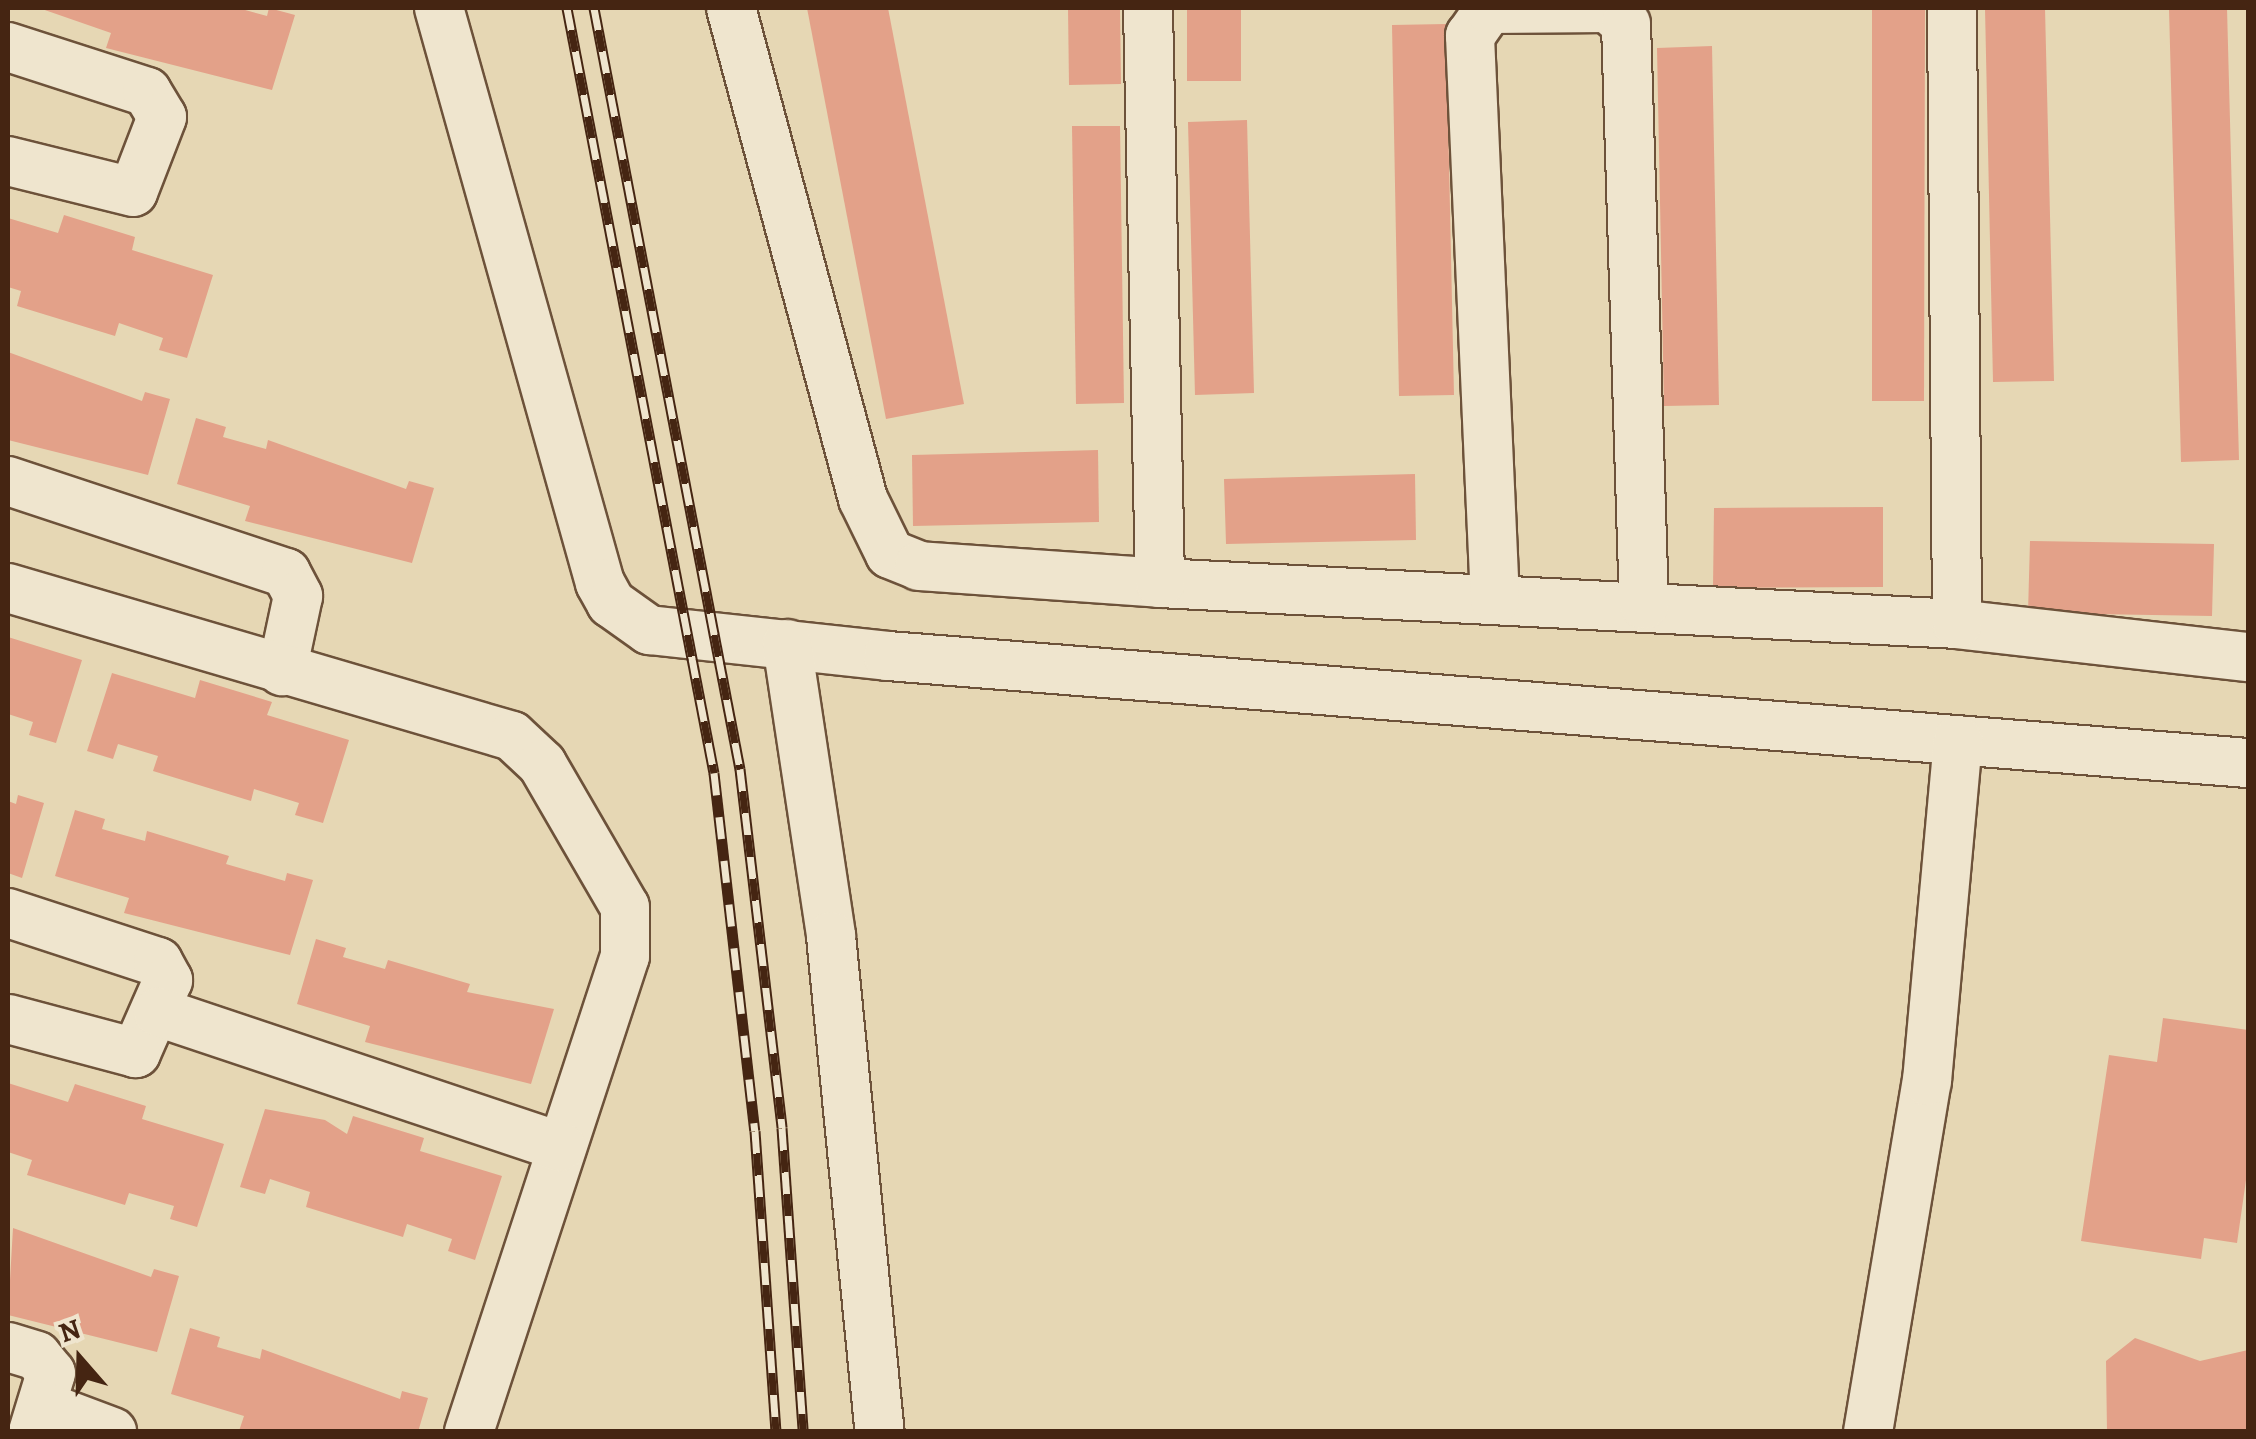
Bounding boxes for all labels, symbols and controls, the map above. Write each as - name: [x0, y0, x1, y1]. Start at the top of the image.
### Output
- north arrow: [30, 1309, 130, 1409]
- text: N: [54, 1309, 86, 1352]

